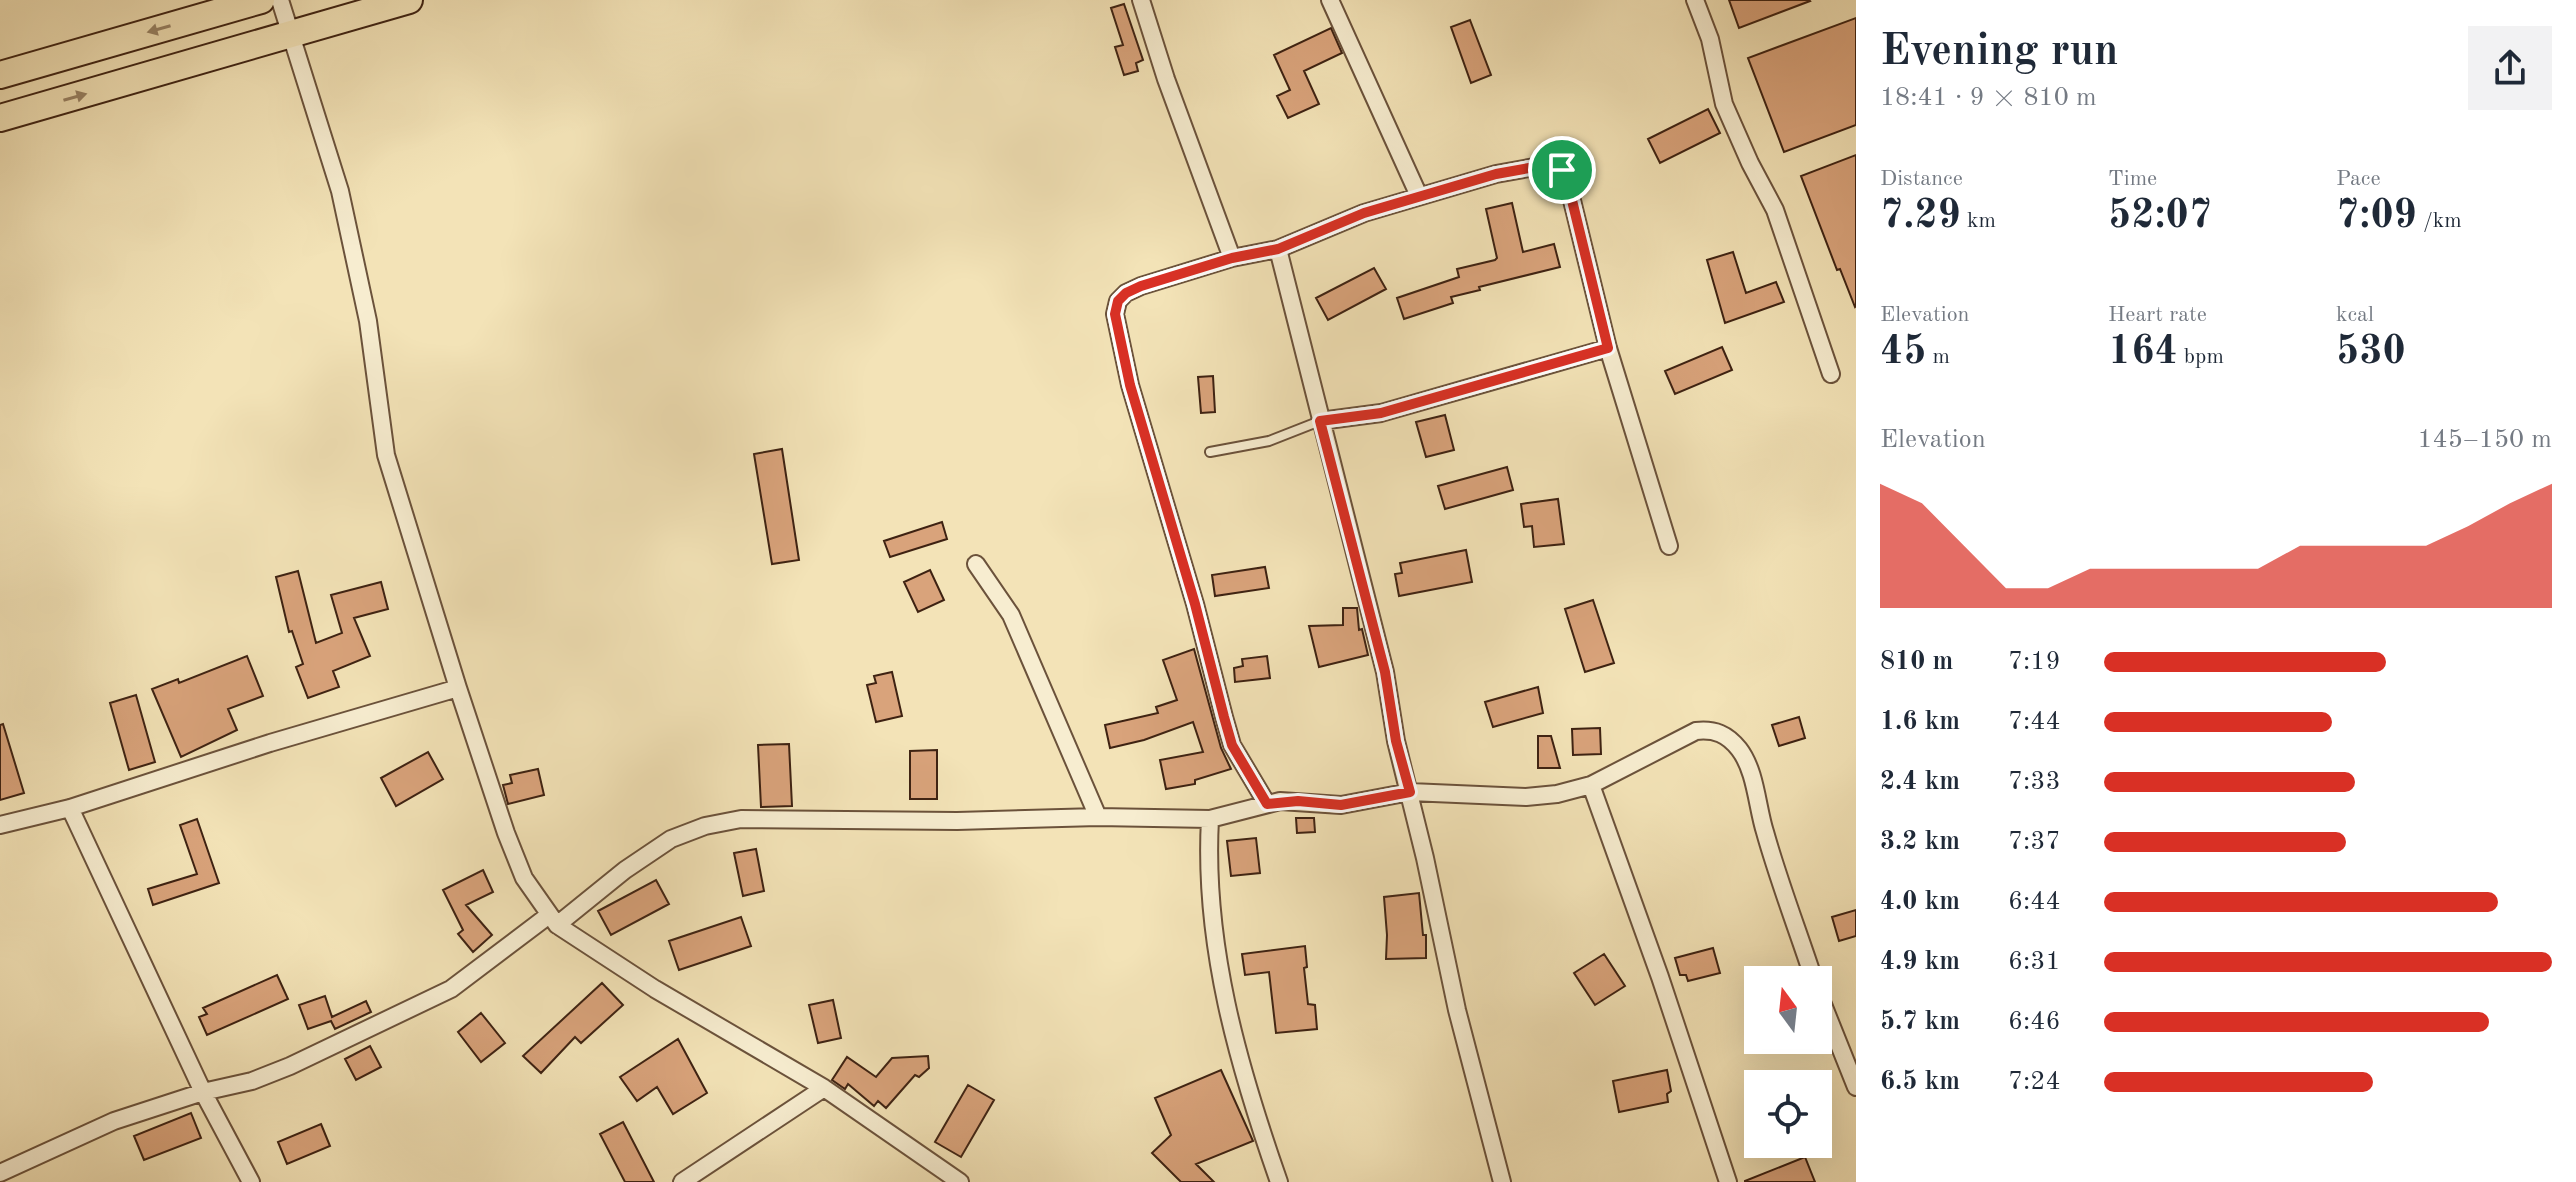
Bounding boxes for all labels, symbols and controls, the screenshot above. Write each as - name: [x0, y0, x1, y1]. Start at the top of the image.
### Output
- one-way arrow: [147, 23, 171, 36]
- button: share: [2468, 26, 2552, 110]
- text: Evening run: [1880, 30, 2118, 74]
- text: 18:41 · 9 × 810 m: [1880, 85, 2097, 111]
- one-way arrow: [63, 90, 87, 103]
- pin: [1528, 136, 1596, 204]
- icon: arrive: [1540, 148, 1584, 192]
- text: Distance: [1880, 168, 1963, 190]
- text: Time: [2108, 168, 2157, 190]
- text: Pace: [2336, 168, 2381, 190]
- text: 7.29: [1880, 197, 1961, 237]
- text: 52:07: [2108, 197, 2212, 237]
- text: 7:09: [2336, 197, 2417, 237]
- text: km: [1961, 210, 1996, 232]
- text: /km: [2417, 210, 2462, 232]
- text: Elevation: [1880, 304, 1970, 326]
- text: Heart rate: [2108, 304, 2207, 326]
- text: kcal: [2336, 304, 2374, 326]
- text: 45: [1880, 333, 1926, 373]
- text: 164: [2108, 333, 2178, 373]
- text: 530: [2336, 333, 2406, 373]
- text: m: [1926, 346, 1950, 368]
- text: bpm: [2178, 346, 2224, 368]
- text: Elevation: [1880, 427, 1986, 453]
- text: 145–150 m: [2417, 427, 2552, 453]
- text: 810 m: [1880, 649, 1953, 675]
- text: 7:19: [2008, 649, 2061, 675]
- text: 1.6 km: [1880, 709, 1960, 735]
- text: 7:44: [2008, 709, 2061, 735]
- text: 2.4 km: [1880, 769, 1960, 795]
- text: 7:33: [2008, 769, 2061, 795]
- text: 3.2 km: [1880, 829, 1960, 855]
- text: 7:37: [2008, 829, 2061, 855]
- text: 4.0 km: [1880, 889, 1960, 915]
- text: 6:44: [2008, 889, 2061, 915]
- text: 4.9 km: [1880, 949, 1960, 975]
- text: 6:31: [2008, 949, 2061, 975]
- north arrow: [1744, 966, 1832, 1054]
- map controls: [1744, 966, 1832, 1158]
- text: 5.7 km: [1880, 1009, 1960, 1035]
- text: 6:46: [2008, 1009, 2061, 1035]
- text: 6.5 km: [1880, 1069, 1960, 1095]
- text: 7:24: [2008, 1069, 2061, 1095]
- button: locate: [1744, 1070, 1832, 1158]

